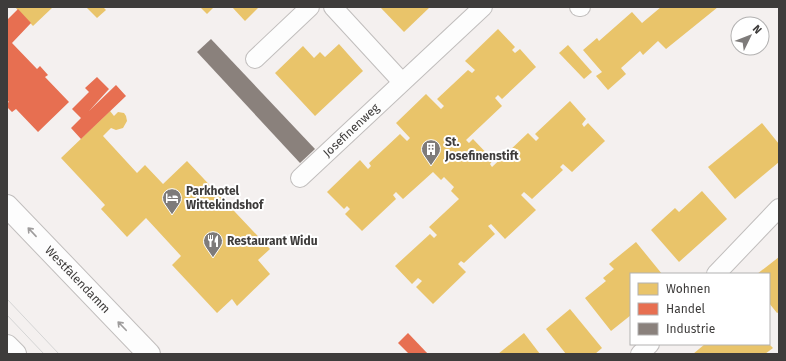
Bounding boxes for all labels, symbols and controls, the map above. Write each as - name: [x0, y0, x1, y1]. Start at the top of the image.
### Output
- north arrow: [730, 16, 770, 56]
- text: N: [750, 22, 764, 37]
- street label: Josefinenweg: [320, 100, 383, 160]
- place label: St. Josefinenstift: [444, 135, 519, 163]
- building icon: St. Josefinenstift: [420, 138, 442, 166]
- place label: Parkhotel Wittekindshof: [186, 184, 265, 212]
- hotel icon: Parkhotel Wittekindshof: [161, 187, 183, 215]
- one-way arrow: [27, 227, 37, 237]
- restaurant icon: Restaurant Widu: [202, 230, 224, 258]
- place label: Restaurant Widu: [227, 234, 318, 248]
- street label: Westfalendamm: [42, 243, 113, 316]
- legend: [630, 273, 770, 345]
- text: Wohnen: [666, 282, 710, 296]
- text: Handel: [666, 302, 705, 316]
- one-way arrow: [117, 321, 126, 331]
- text: Industrie: [666, 322, 715, 336]

